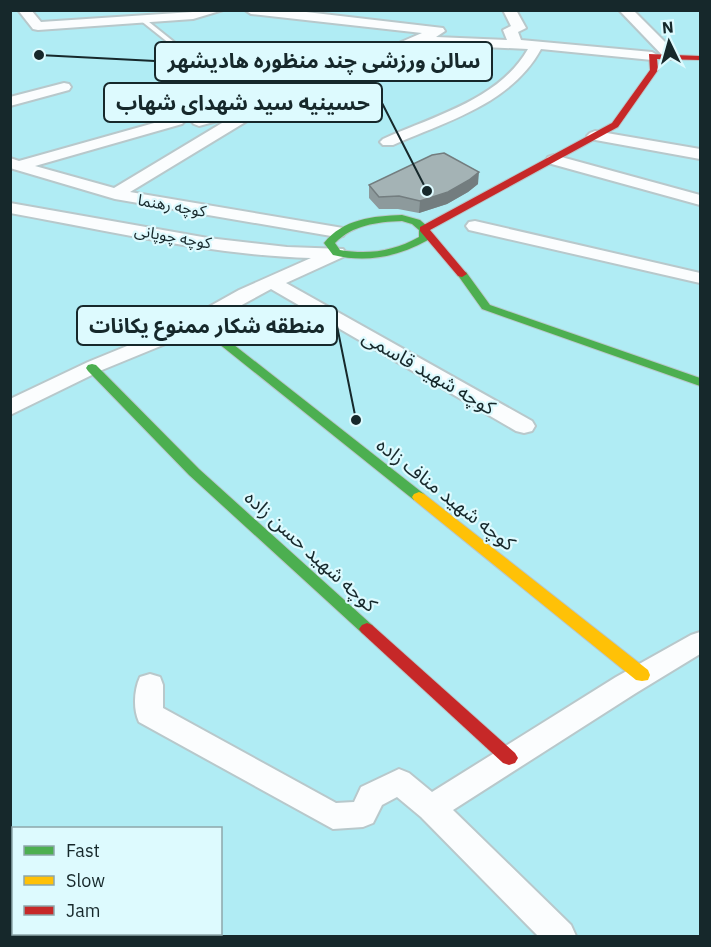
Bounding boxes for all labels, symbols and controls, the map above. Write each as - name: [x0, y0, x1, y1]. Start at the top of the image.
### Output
- north arrow: [639, 12, 699, 72]
- text: N: [661, 17, 674, 38]
- callout: سالن ورزشی چند منظوره هادیشهر: [155, 42, 492, 81]
- text: سالن ورزشی چند منظوره هادیشهر: [167, 46, 480, 75]
- callout: حسینیه سید شهدای شهاب: [104, 83, 382, 122]
- text: حسینیه سید شهدای شهاب: [116, 88, 370, 116]
- street label: کوچه رهنما: [136, 189, 208, 222]
- street label: کوچه چوپانی: [133, 219, 213, 254]
- callout: منطقه شکار ممنوع یکانات: [77, 306, 337, 345]
- text: منطقه شکار ممنوع یکانات: [89, 311, 325, 341]
- street label: کوچه شهید قاسمی: [358, 323, 501, 421]
- street label: کوچه شهید مناف زاده: [371, 431, 522, 557]
- street label: کوچه شهید حسن زاده: [239, 484, 384, 618]
- legend: [12, 827, 222, 935]
- text: Fast: [66, 839, 100, 862]
- text: Slow: [66, 869, 105, 892]
- text: Jam: [66, 899, 101, 922]

